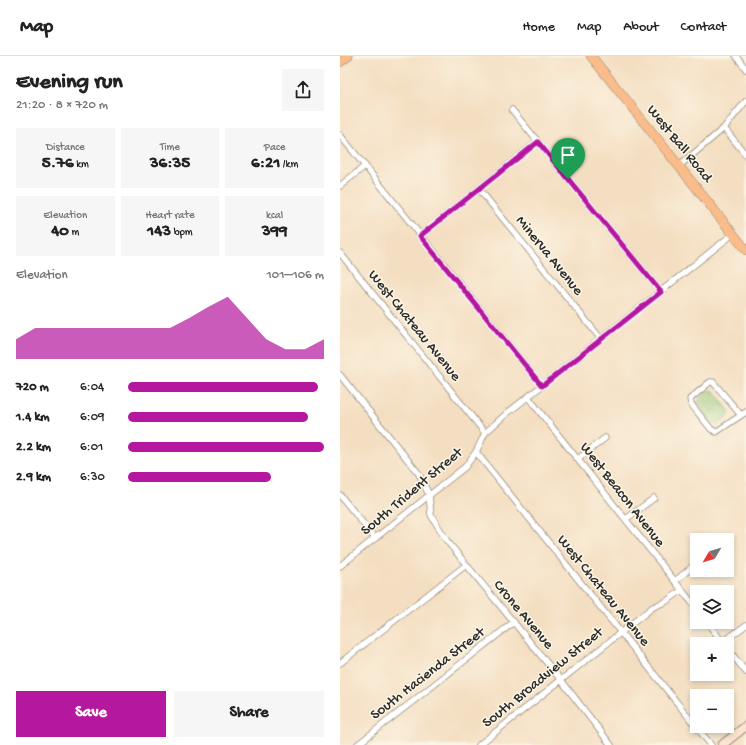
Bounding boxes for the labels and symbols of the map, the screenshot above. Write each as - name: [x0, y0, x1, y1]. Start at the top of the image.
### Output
- street label: West Ball Road: [642, 102, 717, 187]
- pin: [551, 138, 585, 179]
- street label: Minerva Avenue: [511, 212, 587, 300]
- street label: West Chateau Avenue: [364, 267, 465, 386]
- street label: West Beacon Avenue: [575, 439, 669, 551]
- street label: South Trident Street: [357, 443, 468, 540]
- street label: West Chateau Avenue: [553, 532, 654, 651]
- north arrow: [690, 533, 734, 577]
- street label: Crone Avenue: [489, 577, 557, 653]
- street label: South Hacienda Street: [367, 623, 490, 724]
- street label: South Broadview Street: [479, 623, 608, 732]

